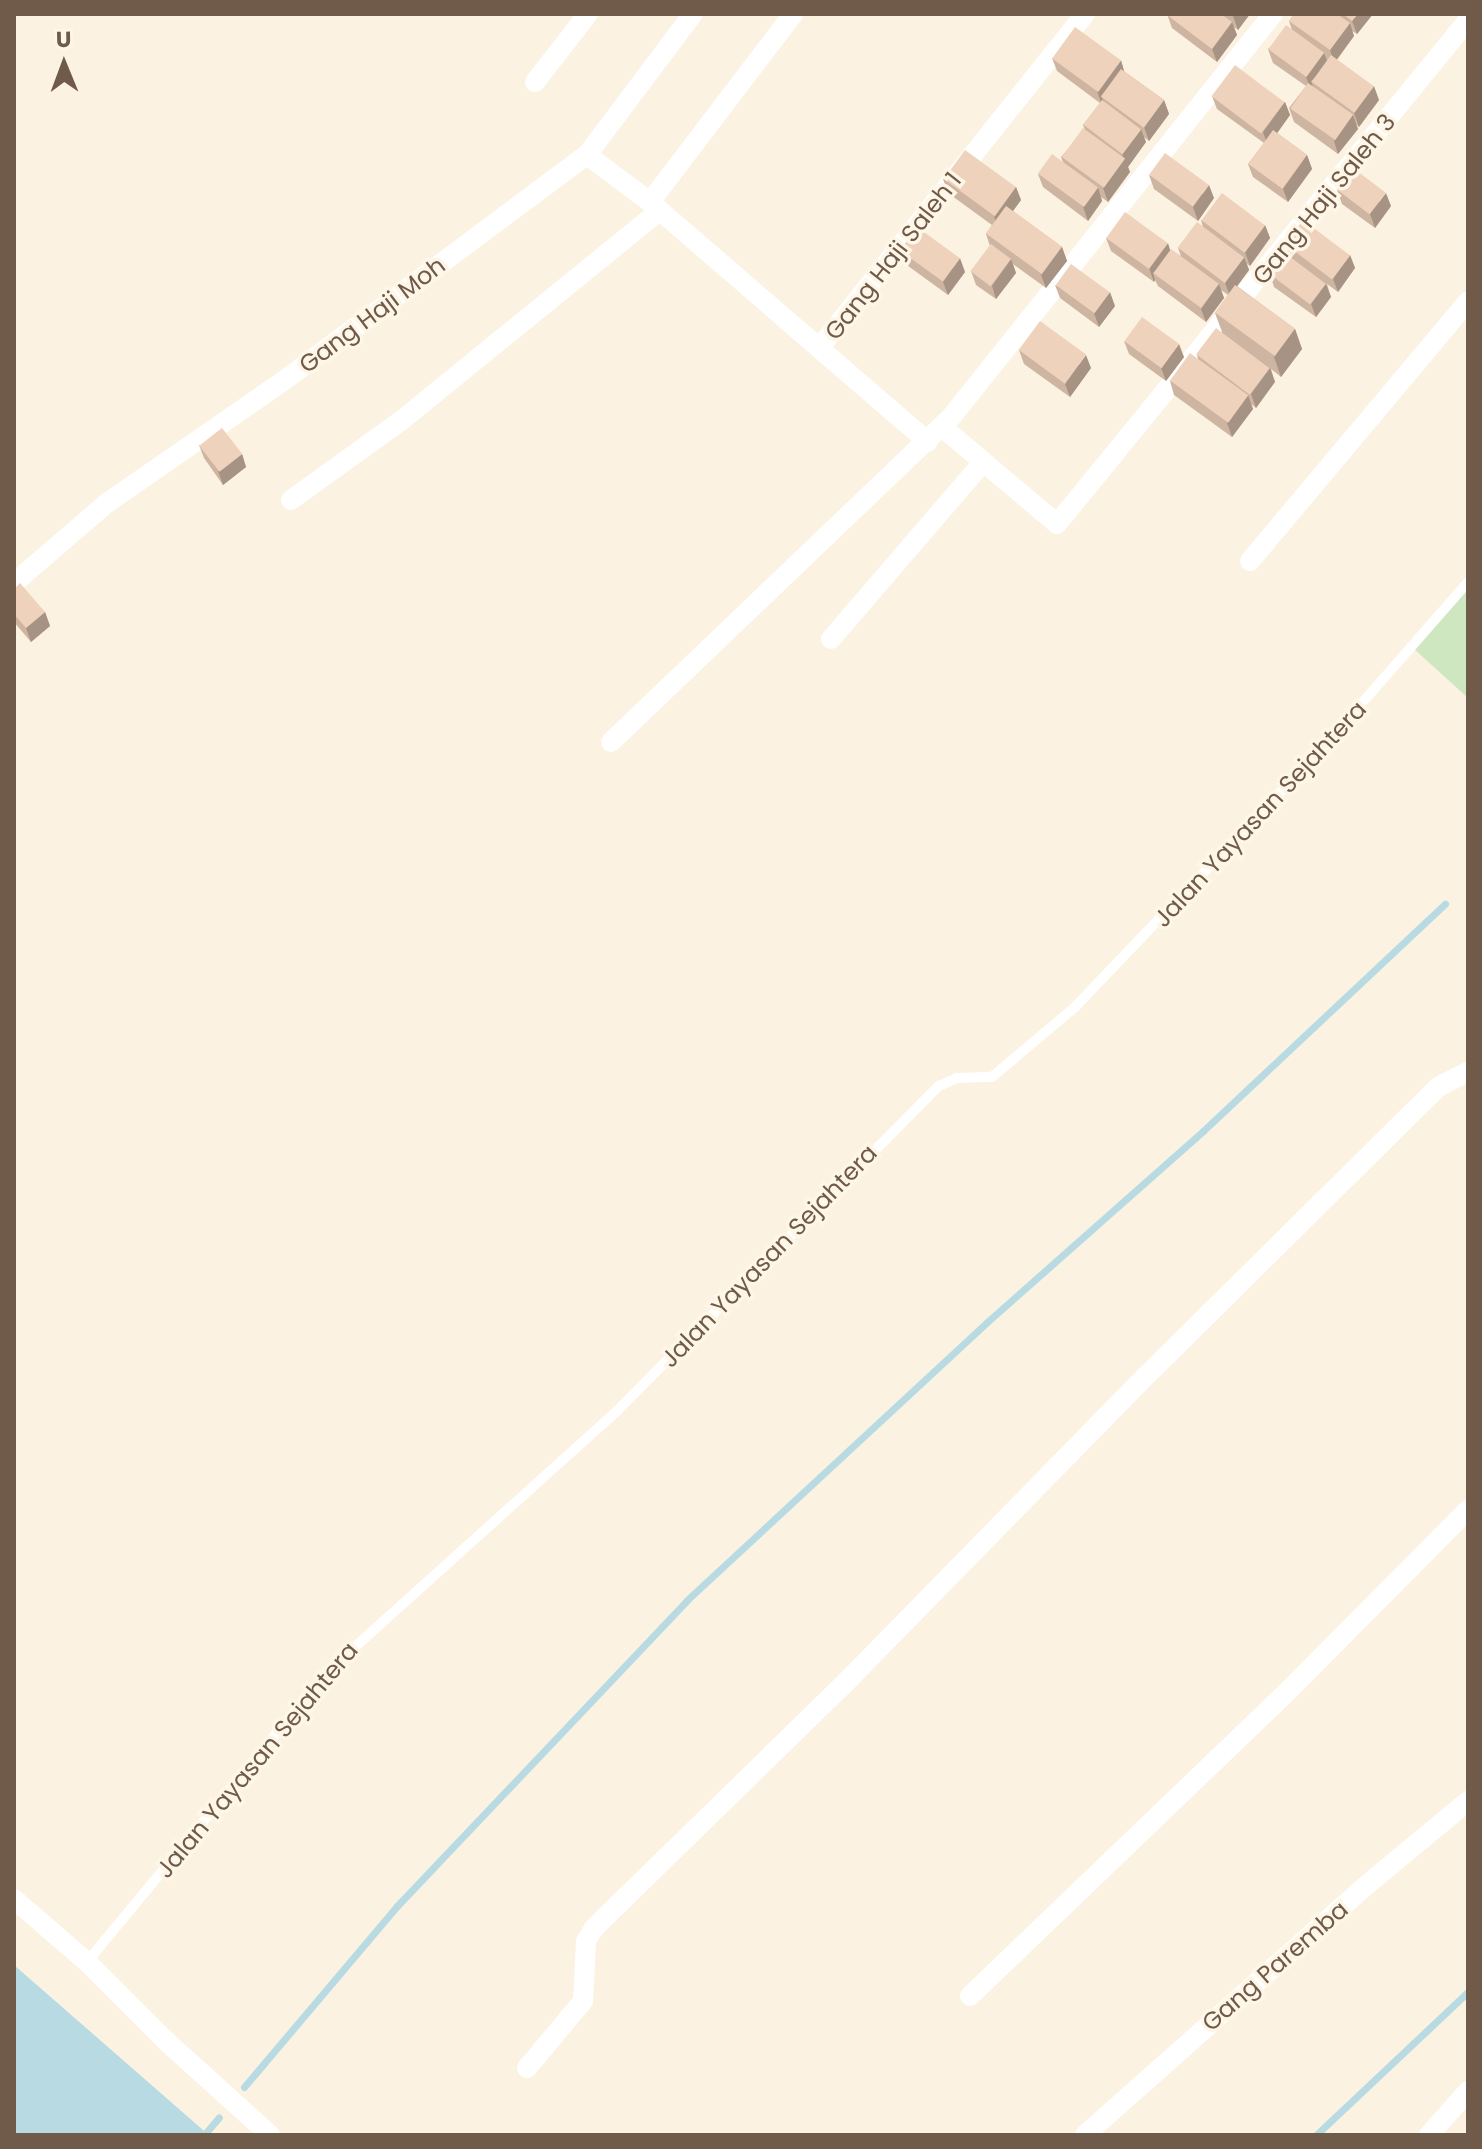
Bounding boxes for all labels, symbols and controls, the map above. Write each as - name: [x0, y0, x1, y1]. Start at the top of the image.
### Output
- north arrow: [24, 24, 104, 104]
- text: U: [56, 24, 72, 55]
- street label: Gang Haji Saleh 3: [1246, 108, 1402, 290]
- street label: Gang Haji Saleh 1: [819, 167, 967, 345]
- street label: Gang Haji Moh: [293, 251, 451, 379]
- street label: Jalan Yayasan Sejahtera: [1148, 695, 1372, 933]
- street label: Jalan Yayasan Sejahtera: [655, 1139, 883, 1373]
- street label: Jalan Yayasan Sejahtera: [150, 1636, 364, 1884]
- street label: Gang Paremba: [1196, 1895, 1354, 2037]

